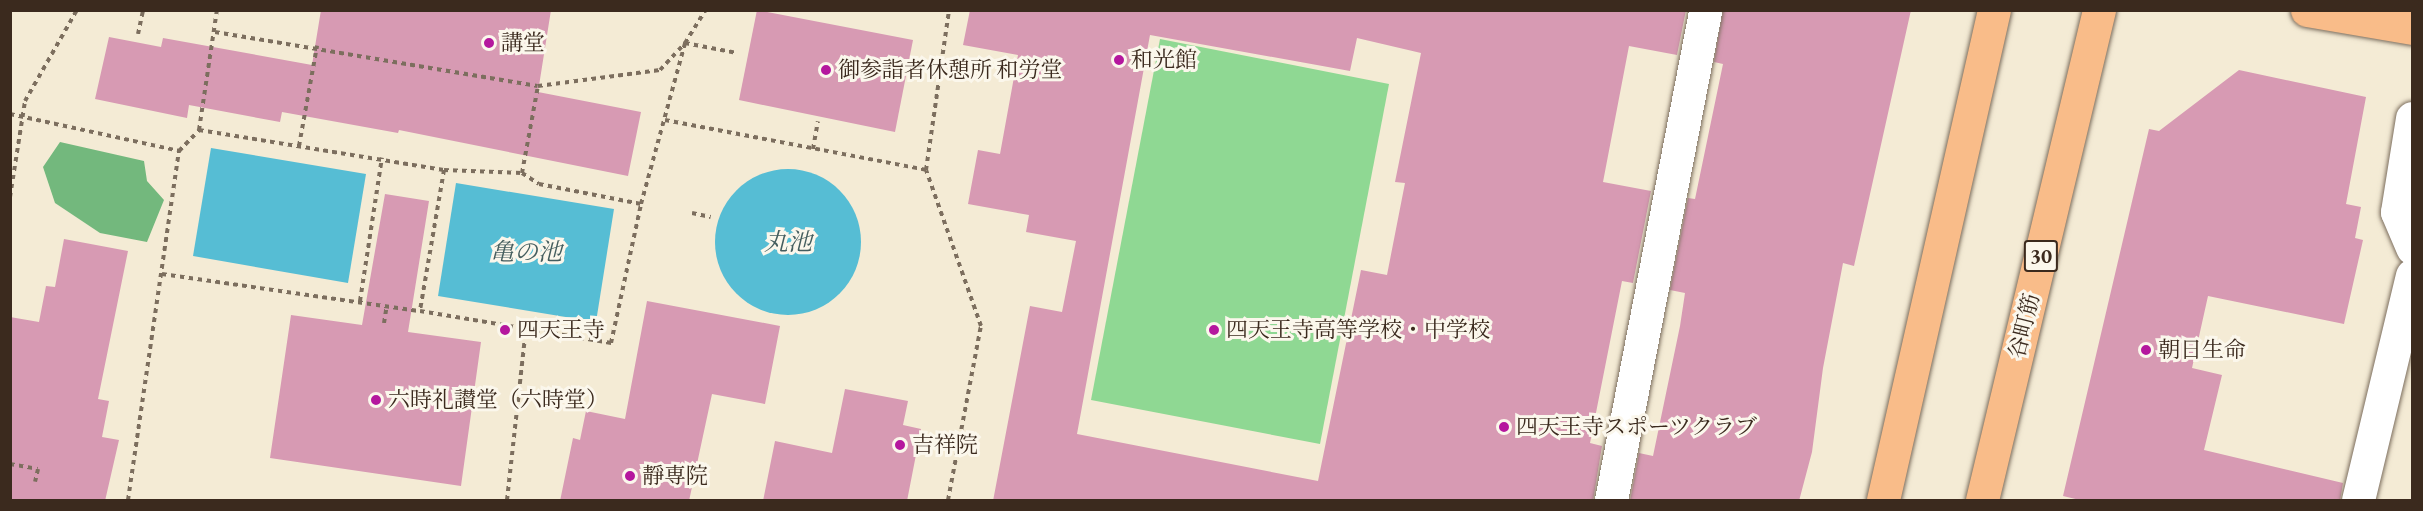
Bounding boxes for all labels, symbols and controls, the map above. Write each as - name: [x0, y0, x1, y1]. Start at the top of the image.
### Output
- place label: 講堂: [501, 30, 545, 56]
- marker: 講堂: [482, 36, 496, 50]
- place label: 和光館: [1131, 47, 1197, 73]
- marker: 和光館: [1112, 53, 1126, 67]
- place label: 御参詣者休憩所 和労堂: [838, 57, 1062, 83]
- marker: 御参詣者休憩所 和労堂: [819, 63, 833, 77]
- water label: 丸池: [764, 228, 812, 256]
- water label: 亀の池: [490, 238, 562, 266]
- road number: 30: [2023, 238, 2059, 274]
- street label: 谷町筋: [2003, 291, 2045, 361]
- place label: 四天王寺: [517, 317, 605, 343]
- place label: 四天王寺高等学校・中学校: [1226, 317, 1490, 343]
- marker: 四天王寺: [498, 323, 512, 337]
- marker: 四天王寺高等学校・中学校: [1207, 323, 1221, 337]
- place label: 朝日生命: [2158, 337, 2246, 363]
- marker: 朝日生命: [2139, 343, 2153, 357]
- place label: 六時礼讃堂（六時堂）: [388, 387, 608, 413]
- marker: 六時礼讃堂（六時堂）: [369, 393, 383, 407]
- place label: 四天王寺スポーツクラブ: [1516, 414, 1758, 440]
- marker: 四天王寺スポーツクラブ: [1497, 420, 1511, 434]
- place label: 吉祥院: [912, 432, 978, 458]
- marker: 吉祥院: [893, 438, 907, 452]
- place label: 靜専院: [642, 463, 708, 489]
- marker: 靜専院: [623, 469, 637, 483]

